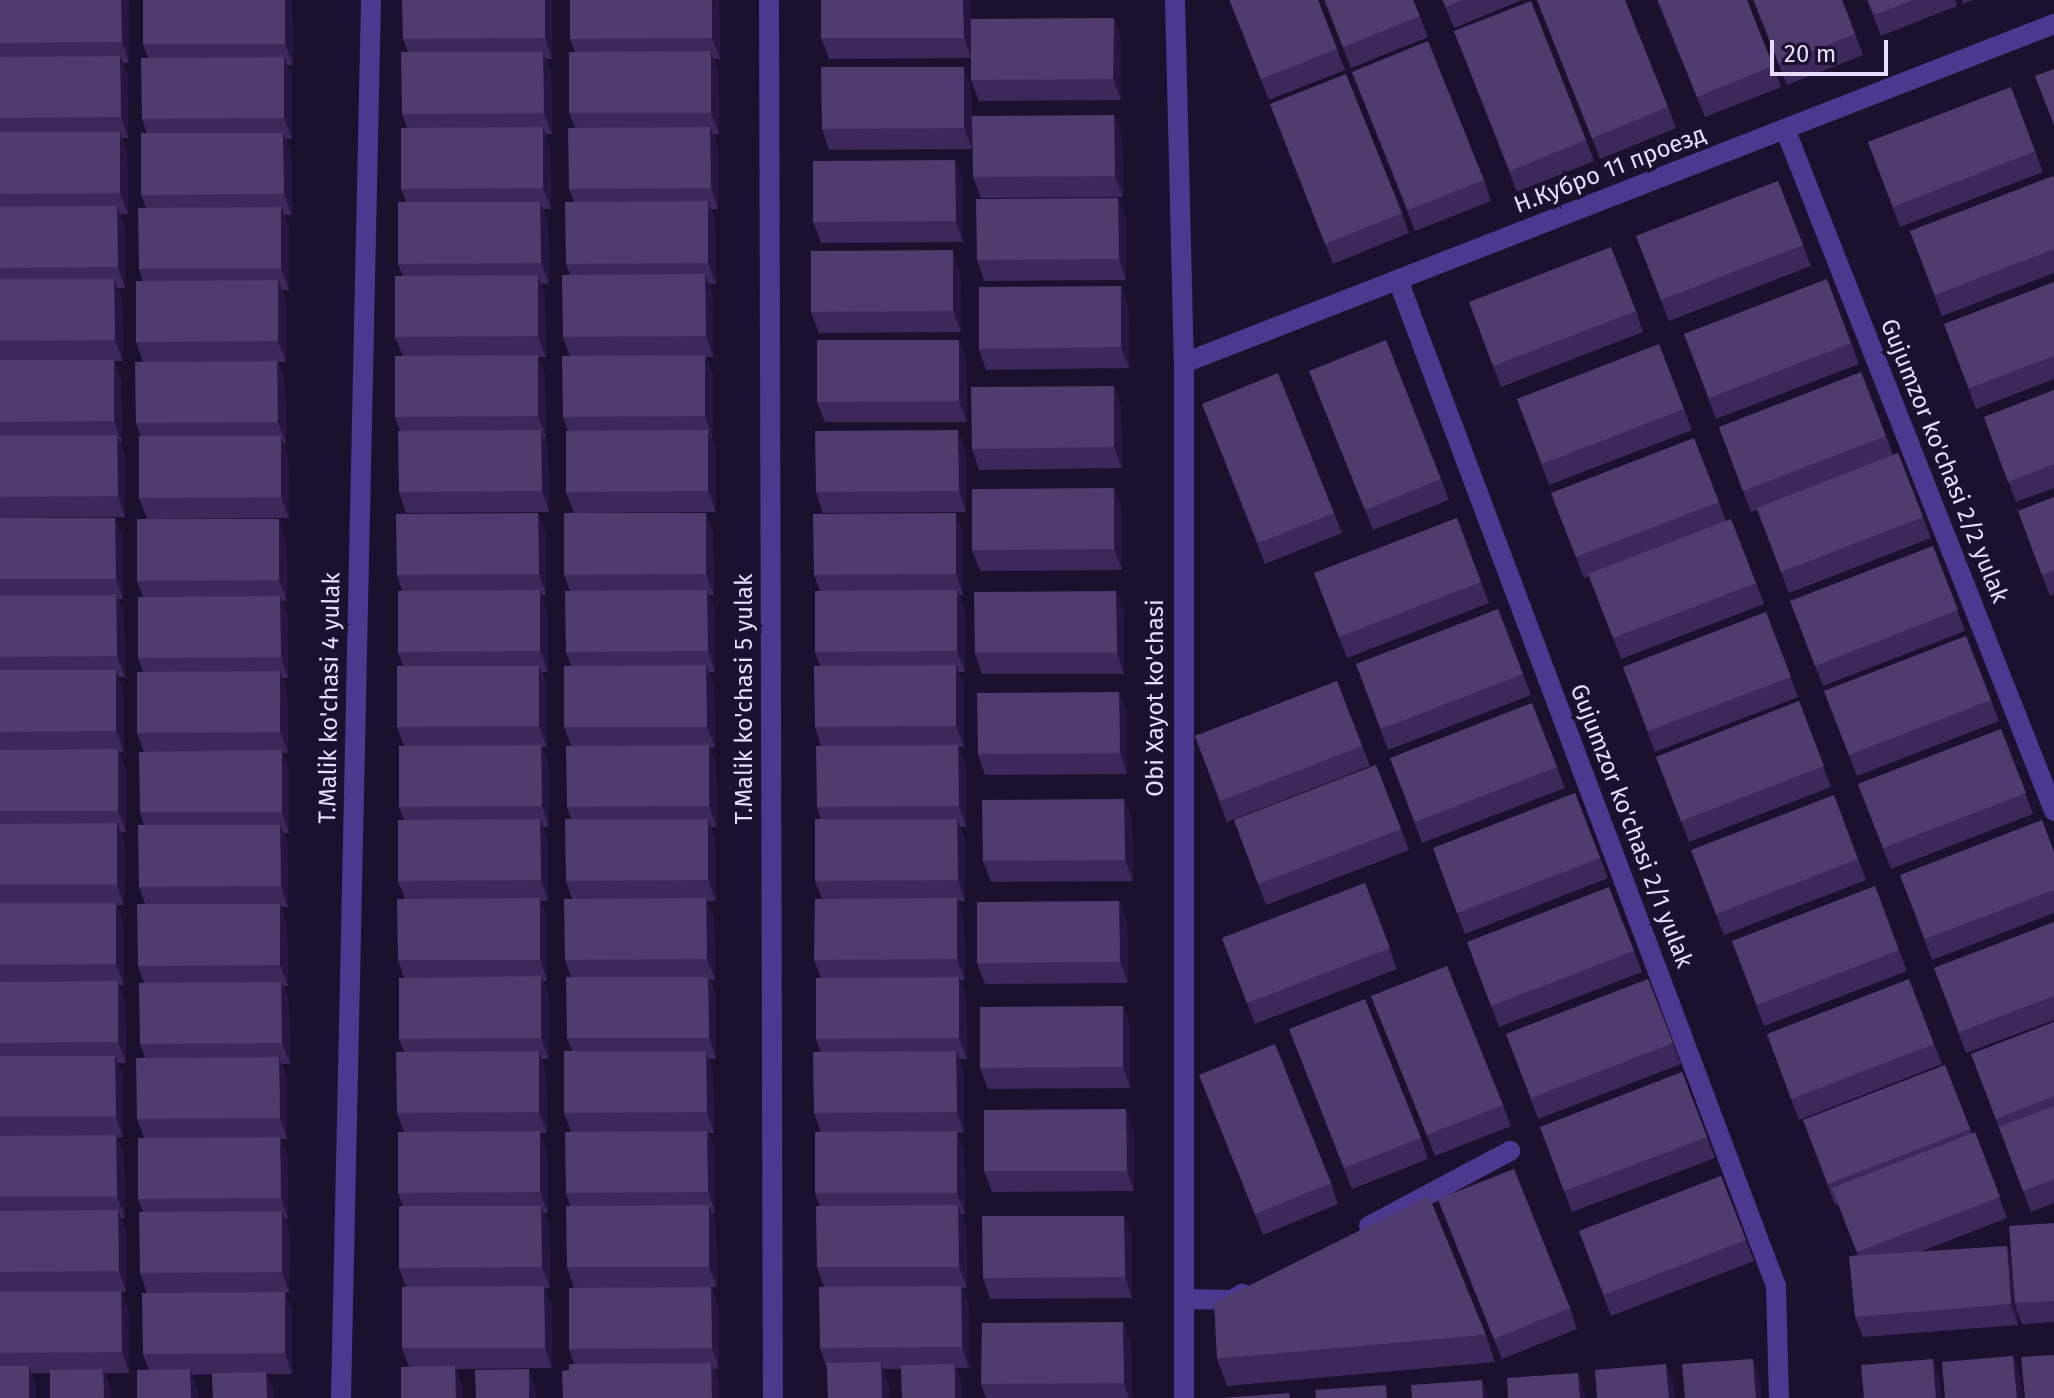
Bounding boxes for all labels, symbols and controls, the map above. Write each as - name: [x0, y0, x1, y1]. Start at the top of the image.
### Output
- scale bar: [1774, 24, 1892, 74]
- text: 20 m: [1784, 40, 1836, 68]
- street label: Н.Кубро 11 проезд: [1510, 120, 1710, 220]
- street label: Gujumzor ko'chasi 2/2 yulak: [1874, 315, 2014, 607]
- street label: T.Malik ko'chasi 4 yulak: [313, 572, 347, 824]
- street label: T.Malik ko'chasi 5 yulak: [731, 574, 759, 824]
- street label: Obi Xayot ko'chasi: [1142, 599, 1170, 797]
- street label: Gujumzor ko'chasi 2/1 yulak: [1564, 680, 1698, 972]

